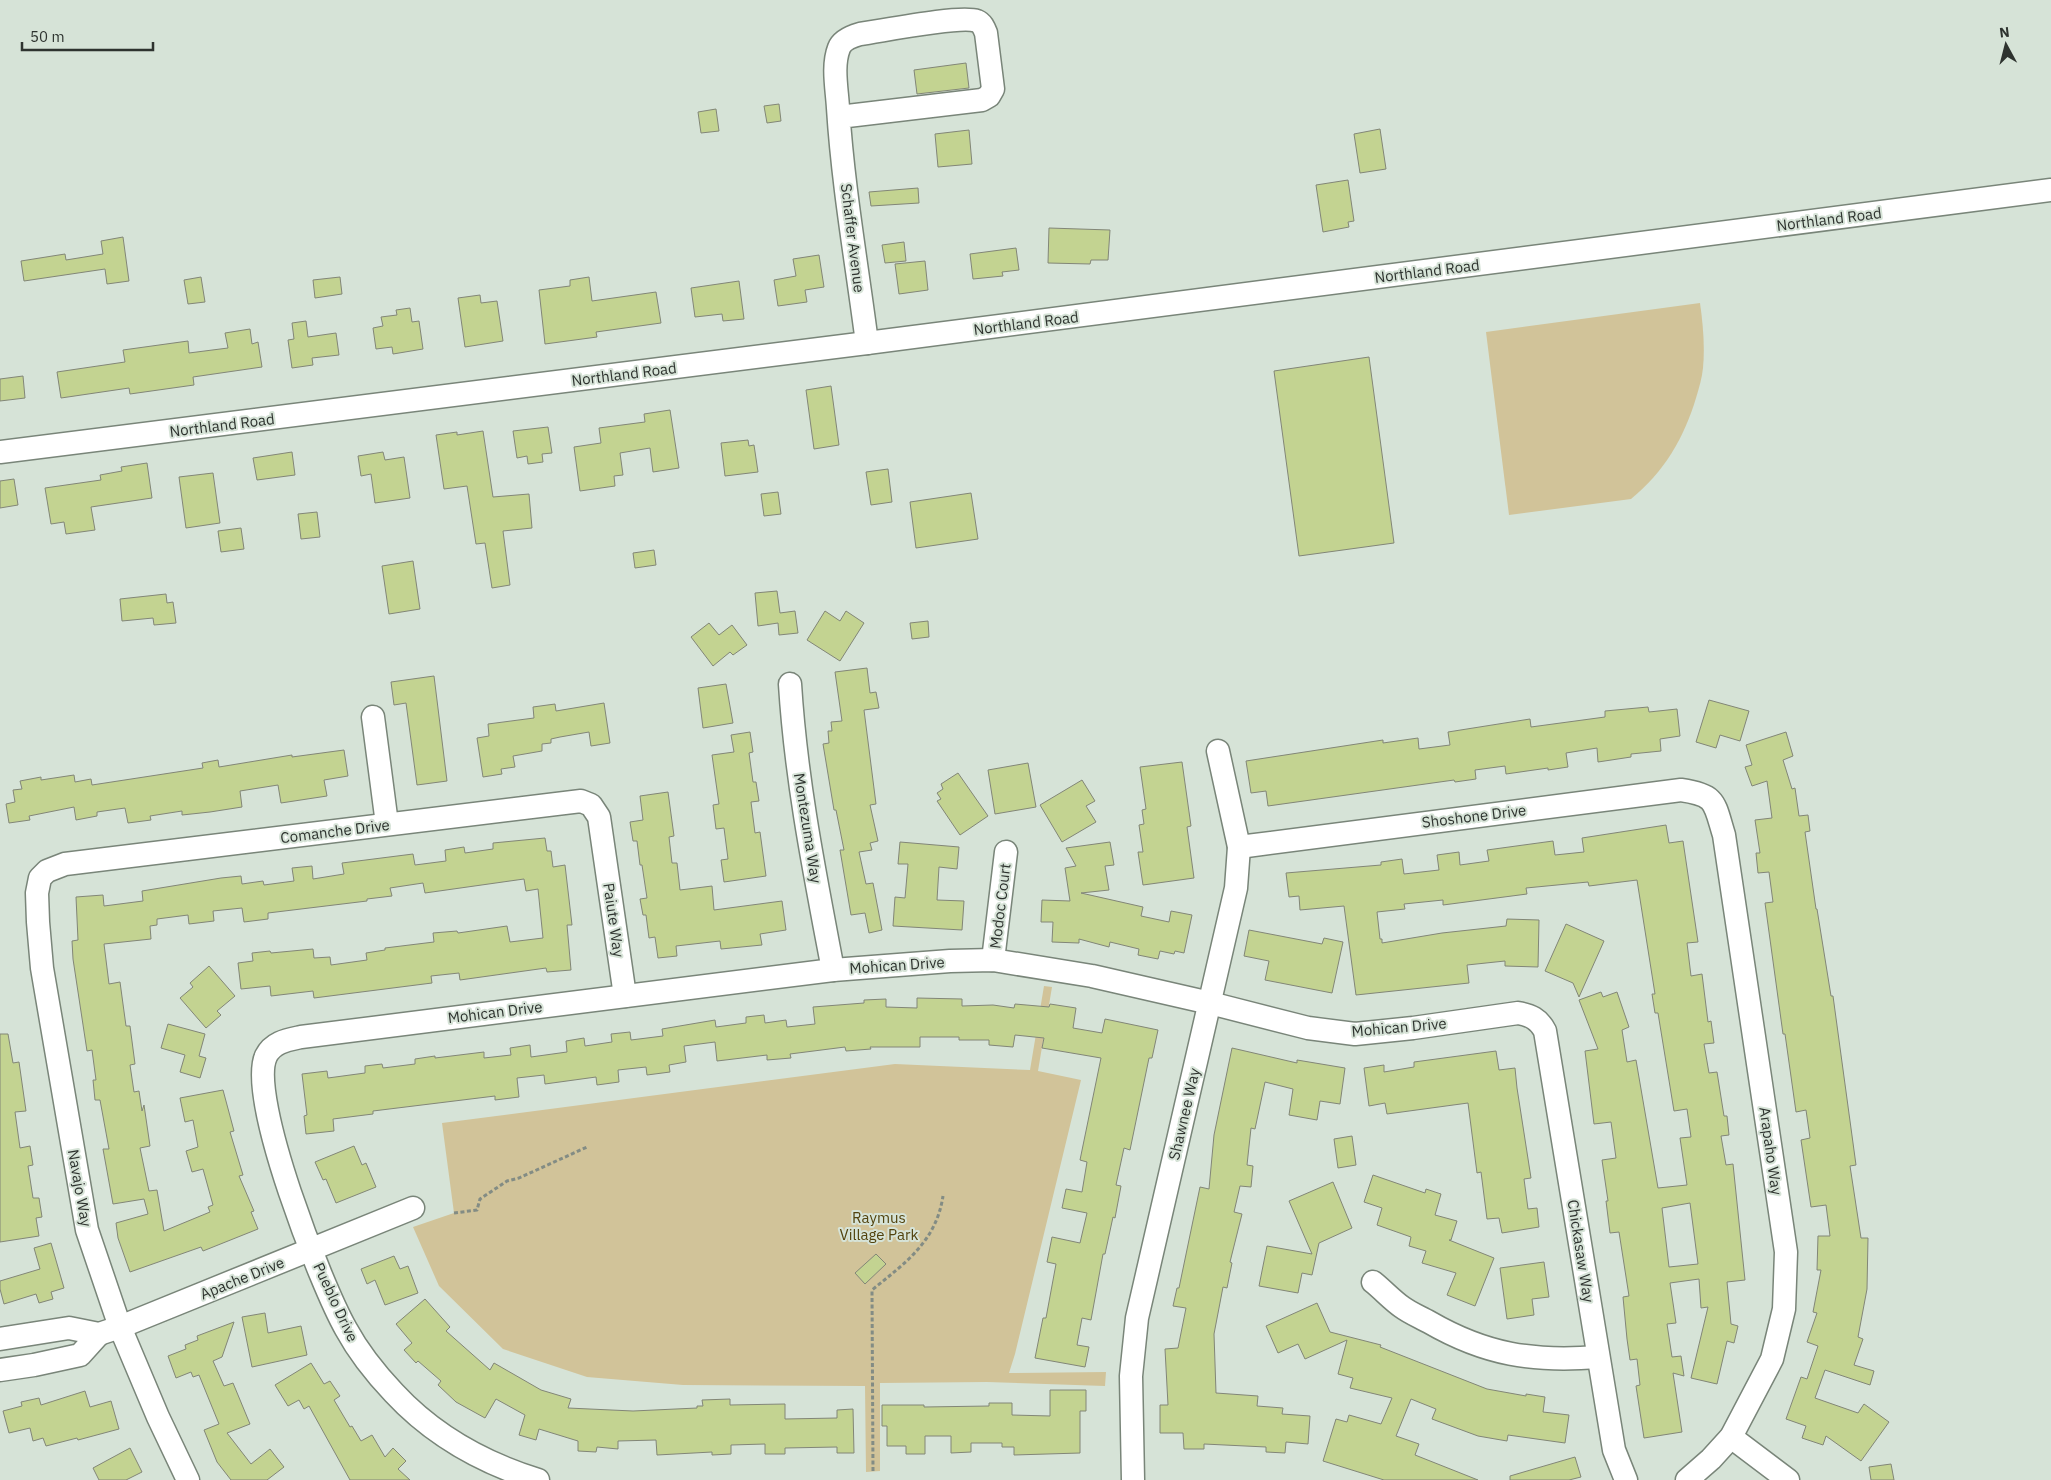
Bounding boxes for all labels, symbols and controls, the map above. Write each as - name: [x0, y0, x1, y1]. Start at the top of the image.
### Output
- scale bar: [22, 20, 154, 52]
- north arrow: [1981, 20, 2031, 70]
- text: N: [1998, 23, 2011, 42]
- text: 50 m: [30, 27, 65, 46]
- street label: Schaffer Avenue: [837, 182, 869, 294]
- street label: Northland Road: [1775, 203, 1883, 235]
- street label: Northland Road: [1373, 255, 1481, 287]
- street label: Northland Road: [972, 307, 1080, 339]
- street label: Northland Road: [570, 358, 678, 390]
- street label: Northland Road: [168, 409, 276, 441]
- street label: Montezuma Way: [790, 772, 826, 885]
- street label: Shoshone Drive: [1421, 800, 1527, 832]
- street label: Comanche Drive: [279, 815, 391, 847]
- street label: Modoc Court: [985, 862, 1015, 950]
- street label: Paiute Way: [599, 882, 629, 959]
- street label: Mohican Drive: [849, 952, 945, 978]
- street label: Mohican Drive: [447, 997, 543, 1027]
- street label: Mohican Drive: [1351, 1013, 1447, 1041]
- street label: Shawnee Way: [1164, 1066, 1204, 1162]
- street label: Arapaho Way: [1755, 1106, 1787, 1197]
- street label: Navajo Way: [64, 1148, 96, 1229]
- street label: Chickasaw Way: [1563, 1198, 1599, 1304]
- park label: Raymus Village Park: [840, 1208, 919, 1244]
- street label: Apache Drive: [197, 1253, 287, 1303]
- street label: Pueblo Drive: [309, 1259, 363, 1345]

